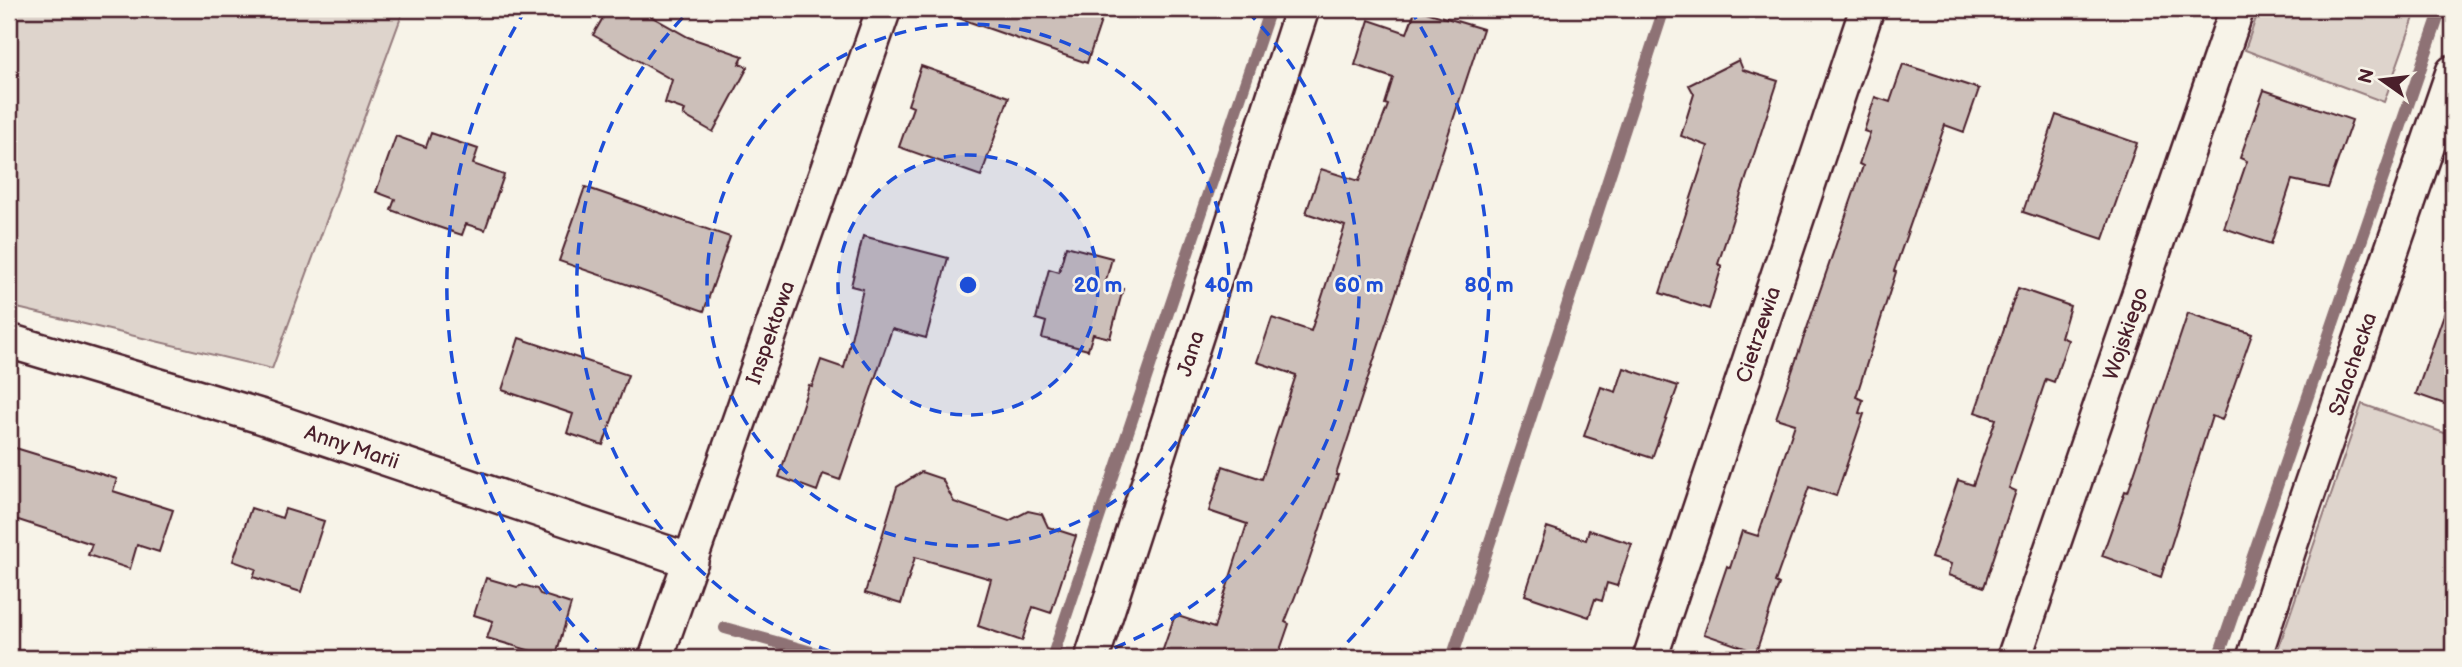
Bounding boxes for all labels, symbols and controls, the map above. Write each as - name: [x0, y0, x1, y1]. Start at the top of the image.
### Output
- north arrow: [2346, 46, 2416, 116]
- text: N: [2354, 67, 2380, 86]
- centre of rings: [956, 273, 980, 297]
- text: 20 m: [1074, 273, 1122, 298]
- text: 40 m: [1204, 273, 1254, 298]
- text: 60 m: [1334, 273, 1384, 298]
- text: 80 m: [1464, 273, 1514, 298]
- street label: Inspektowa: [741, 278, 800, 388]
- street label: Cietrzewia: [1731, 283, 1786, 386]
- street label: Wojskiego: [2098, 284, 2153, 384]
- street label: Szlachecka: [2324, 309, 2382, 419]
- street label: Jana: [1172, 328, 1210, 380]
- street label: Anny Marii: [301, 420, 402, 475]

